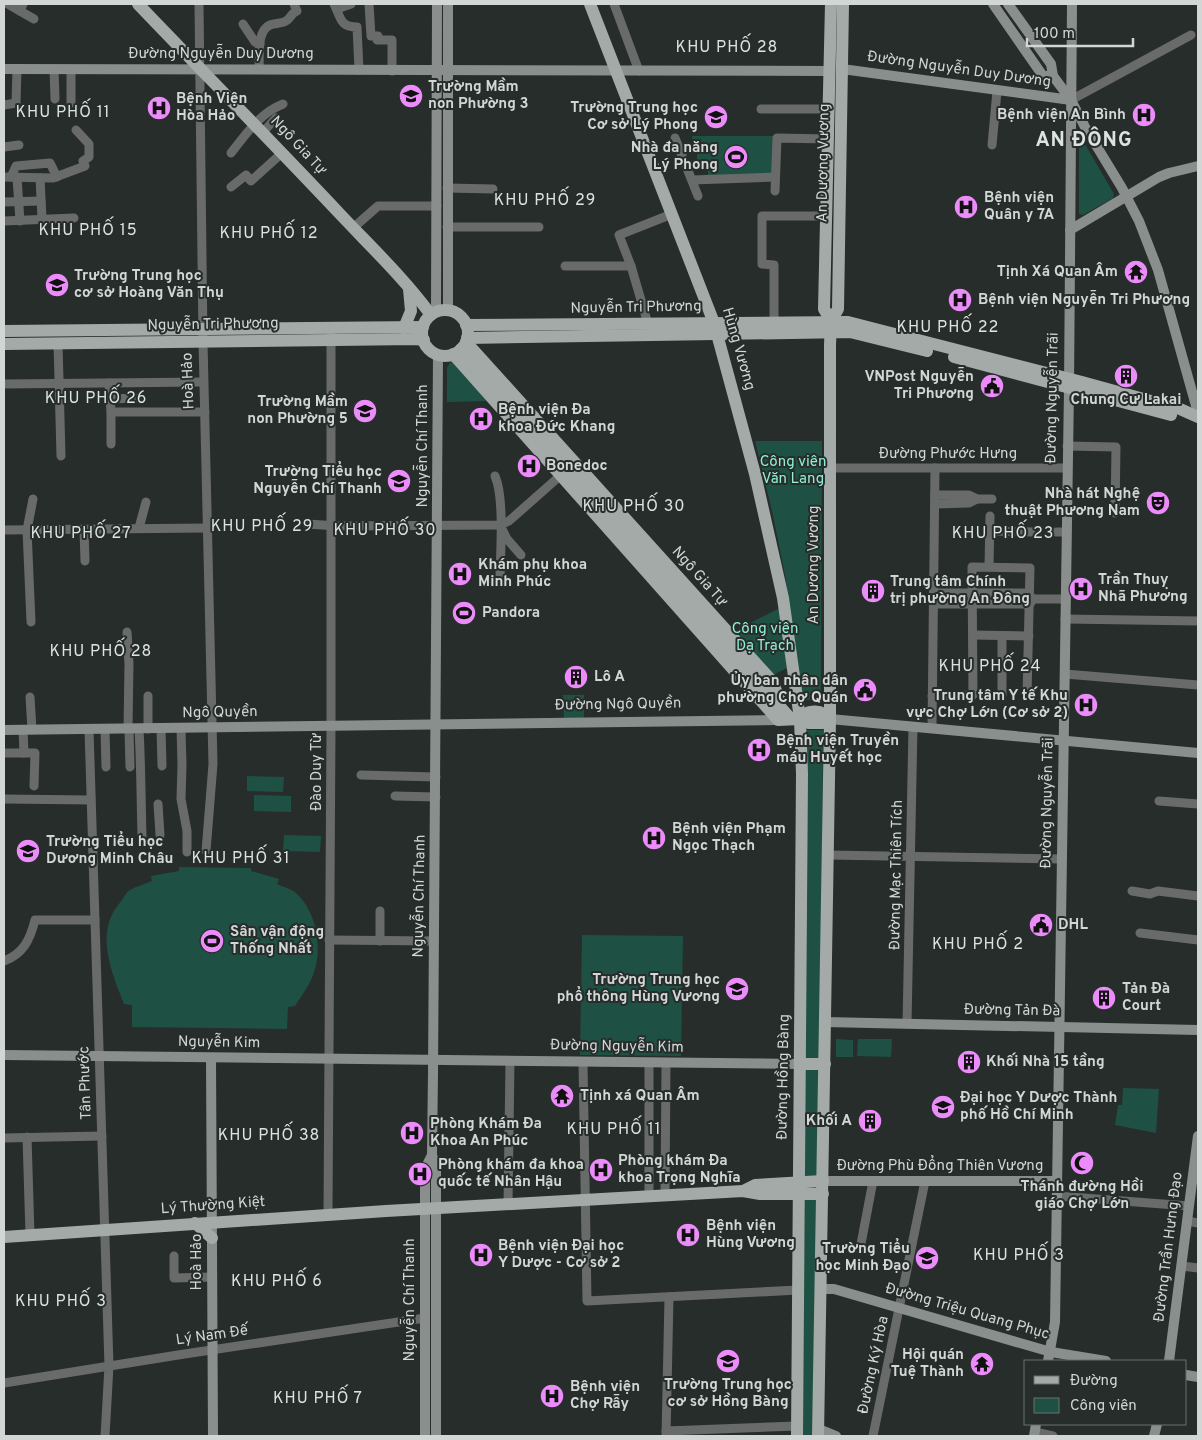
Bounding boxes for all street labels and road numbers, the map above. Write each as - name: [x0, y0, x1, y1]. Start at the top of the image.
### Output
- street label: Đường Nguyễn Duy Dương: [128, 43, 314, 64]
- street label: Đường Nguyễn Duy Dương: [866, 46, 1052, 92]
- street label: An Dương Vương: [813, 103, 835, 223]
- street label: Ngô Gia Tự: [266, 112, 331, 180]
- street label: Nguyễn Tri Phương: [570, 295, 702, 319]
- street label: Hùng Vương: [717, 305, 759, 393]
- street label: Nguyễn Tri Phương: [147, 312, 279, 336]
- street label: Đường Nguyễn Trãi: [1040, 332, 1064, 464]
- street label: Hoà Hảo: [179, 352, 199, 410]
- street label: Nguyễn Chí Thanh: [412, 384, 433, 508]
- street label: Đường Phước Hưng: [879, 445, 1017, 464]
- street label: An Dương Vương: [805, 505, 824, 625]
- street label: Ngô Gia Tự: [667, 543, 731, 612]
- street label: Đường Ngô Quyền: [554, 693, 682, 716]
- street label: Ngô Quyền: [182, 702, 258, 723]
- street label: Đào Duy Từ: [308, 732, 327, 811]
- street label: Đường Nguyễn Trãi: [1035, 737, 1059, 869]
- street label: Đường Mạc Thiên Tích: [886, 800, 908, 950]
- street label: Nguyễn Chí Thanh: [407, 834, 431, 958]
- street label: Đường Tản Đà: [964, 1001, 1060, 1021]
- street label: Đường Hồng Bàng: [772, 1014, 795, 1140]
- street label: Nguyễn Kim: [178, 1031, 260, 1053]
- street label: Đường Nguyễn Kim: [550, 1034, 684, 1058]
- street label: Tân Phước: [75, 1046, 97, 1120]
- street label: Đường Phù Đổng Thiên Vương: [837, 1155, 1043, 1176]
- street label: Đường Trần Hưng Đạo: [1149, 1171, 1188, 1323]
- street label: Lý Thường Kiệt: [160, 1193, 266, 1219]
- street label: Hoà Hảo: [188, 1234, 207, 1290]
- street label: Nguyễn Chí Thanh: [399, 1238, 420, 1362]
- street label: Đường Triệu Quang Phục: [883, 1279, 1051, 1345]
- street label: Đường Ký Hòa: [854, 1314, 894, 1416]
- street label: Lý Nam Đế: [175, 1320, 251, 1350]

